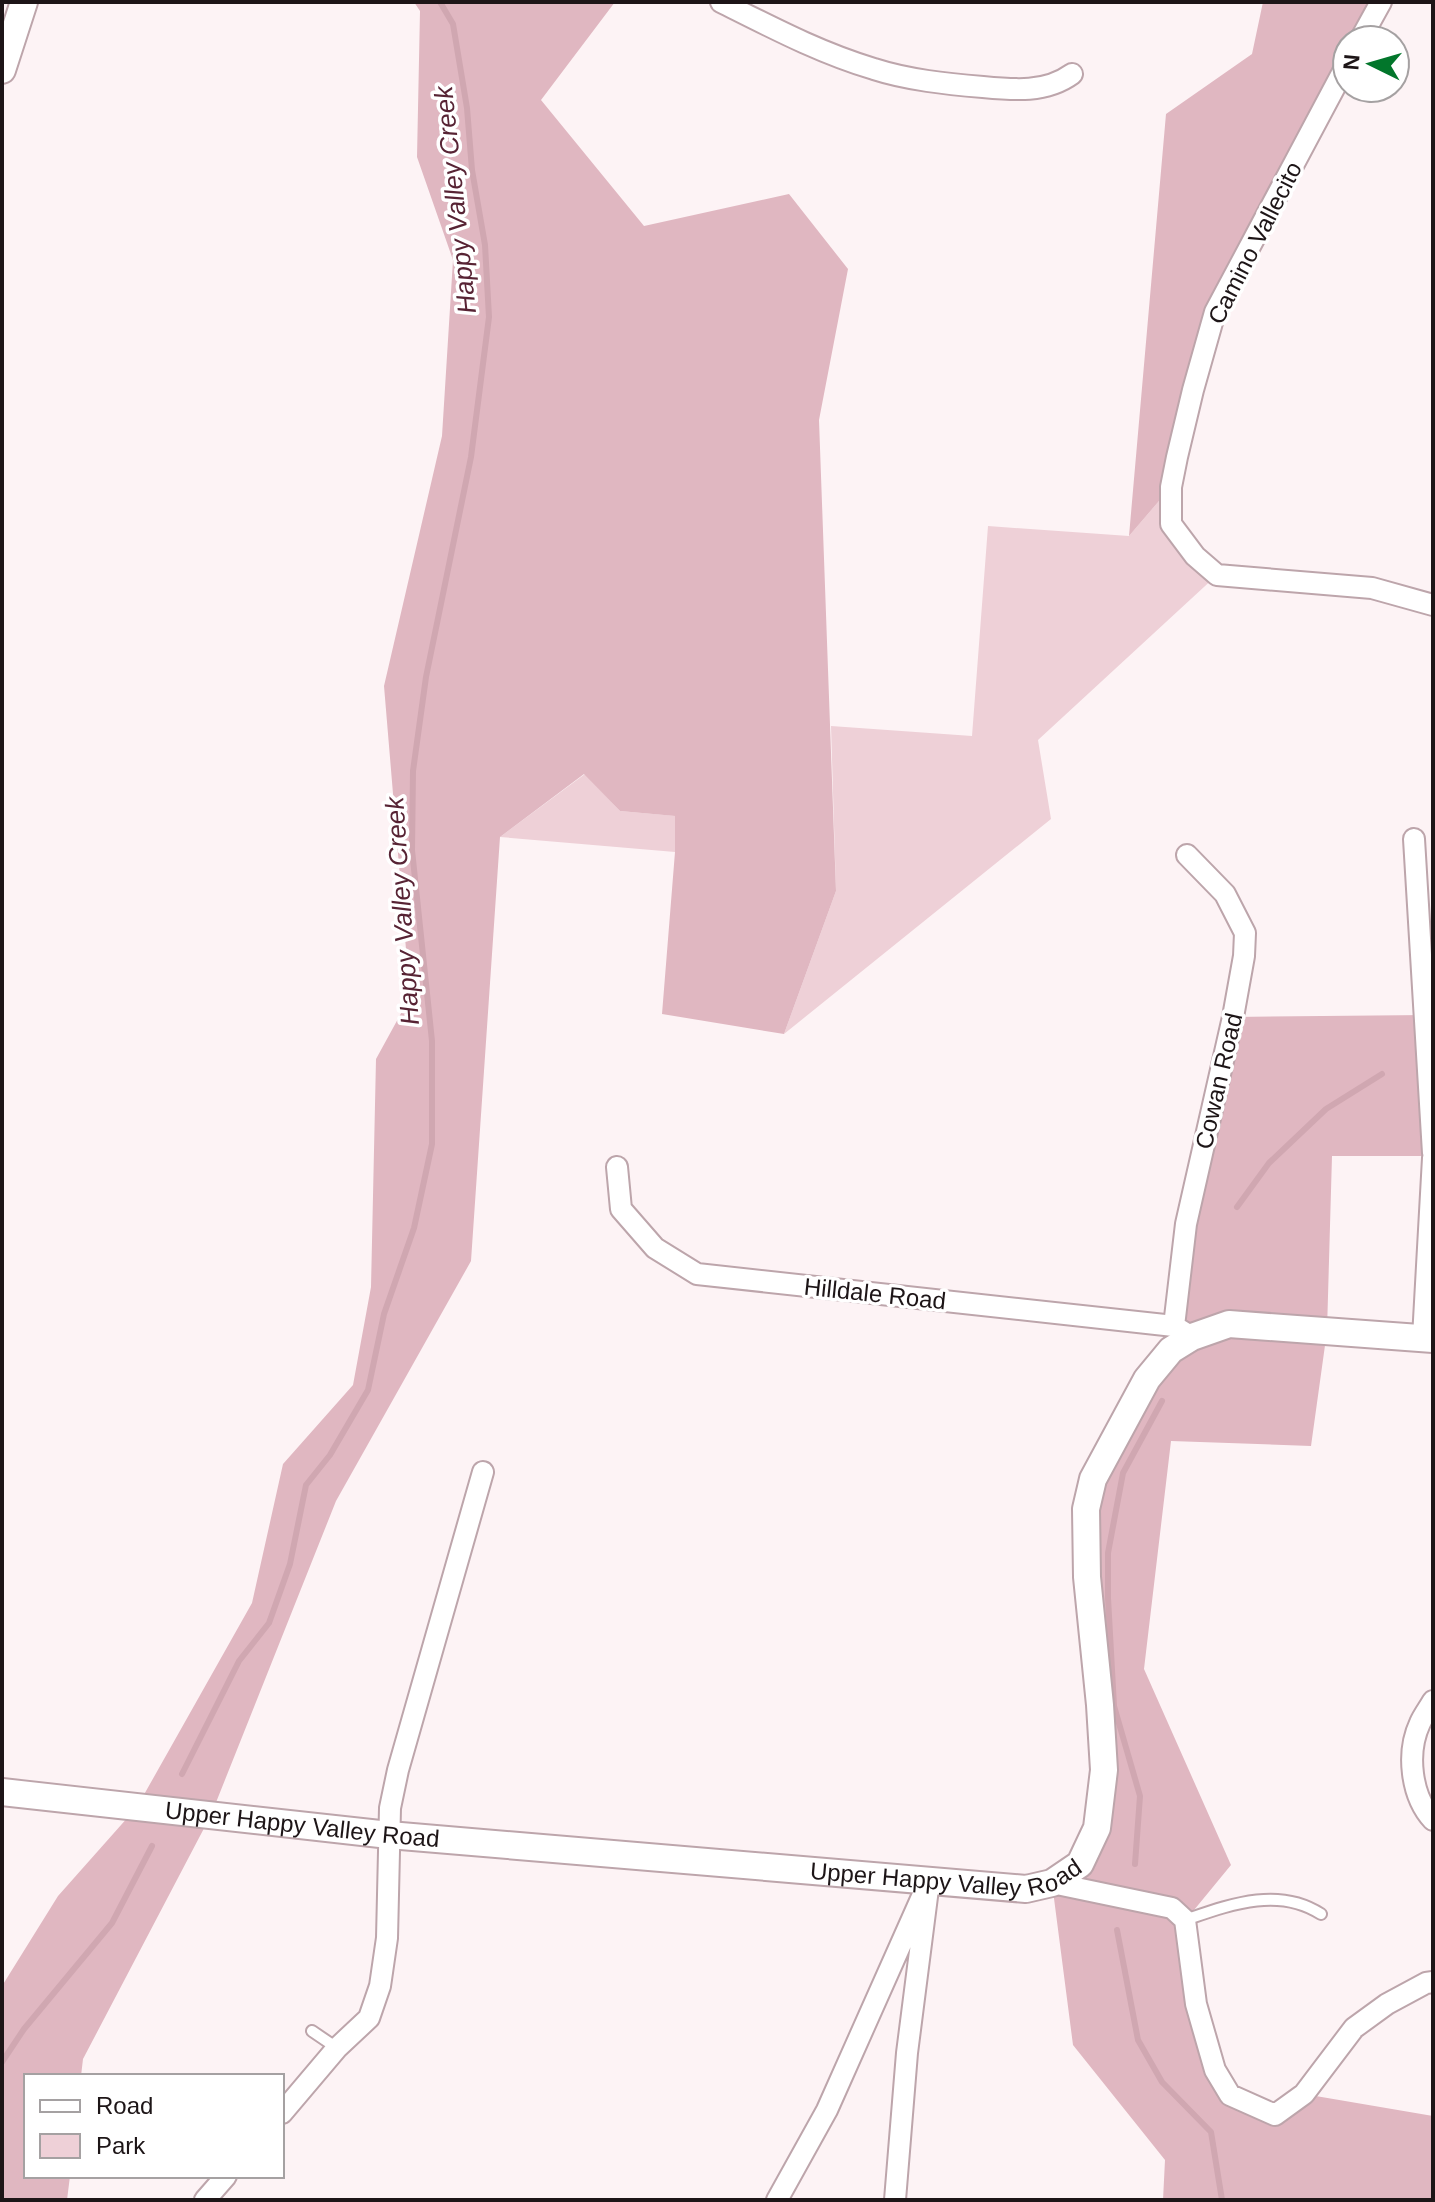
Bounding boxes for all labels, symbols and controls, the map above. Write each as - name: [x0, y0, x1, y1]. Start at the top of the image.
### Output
- north arrow: [1331, 24, 1411, 104]
- text: N: [1338, 53, 1365, 71]
- water label: Happy Valley Creek: [428, 83, 482, 315]
- street label: Camino Vallecito: [1202, 157, 1307, 328]
- water label: Happy Valley Creek: [379, 794, 425, 1026]
- street label: Cowan Road: [1190, 1010, 1247, 1152]
- street label: Hilldale Road: [803, 1273, 947, 1314]
- street label: Upper Happy Valley Road: [164, 1796, 441, 1852]
- street label: Upper Happy Valley Road: [809, 1853, 1086, 1902]
- legend: [24, 2074, 284, 2178]
- text: Road: [96, 2092, 153, 2119]
- text: Park: [96, 2132, 146, 2159]

